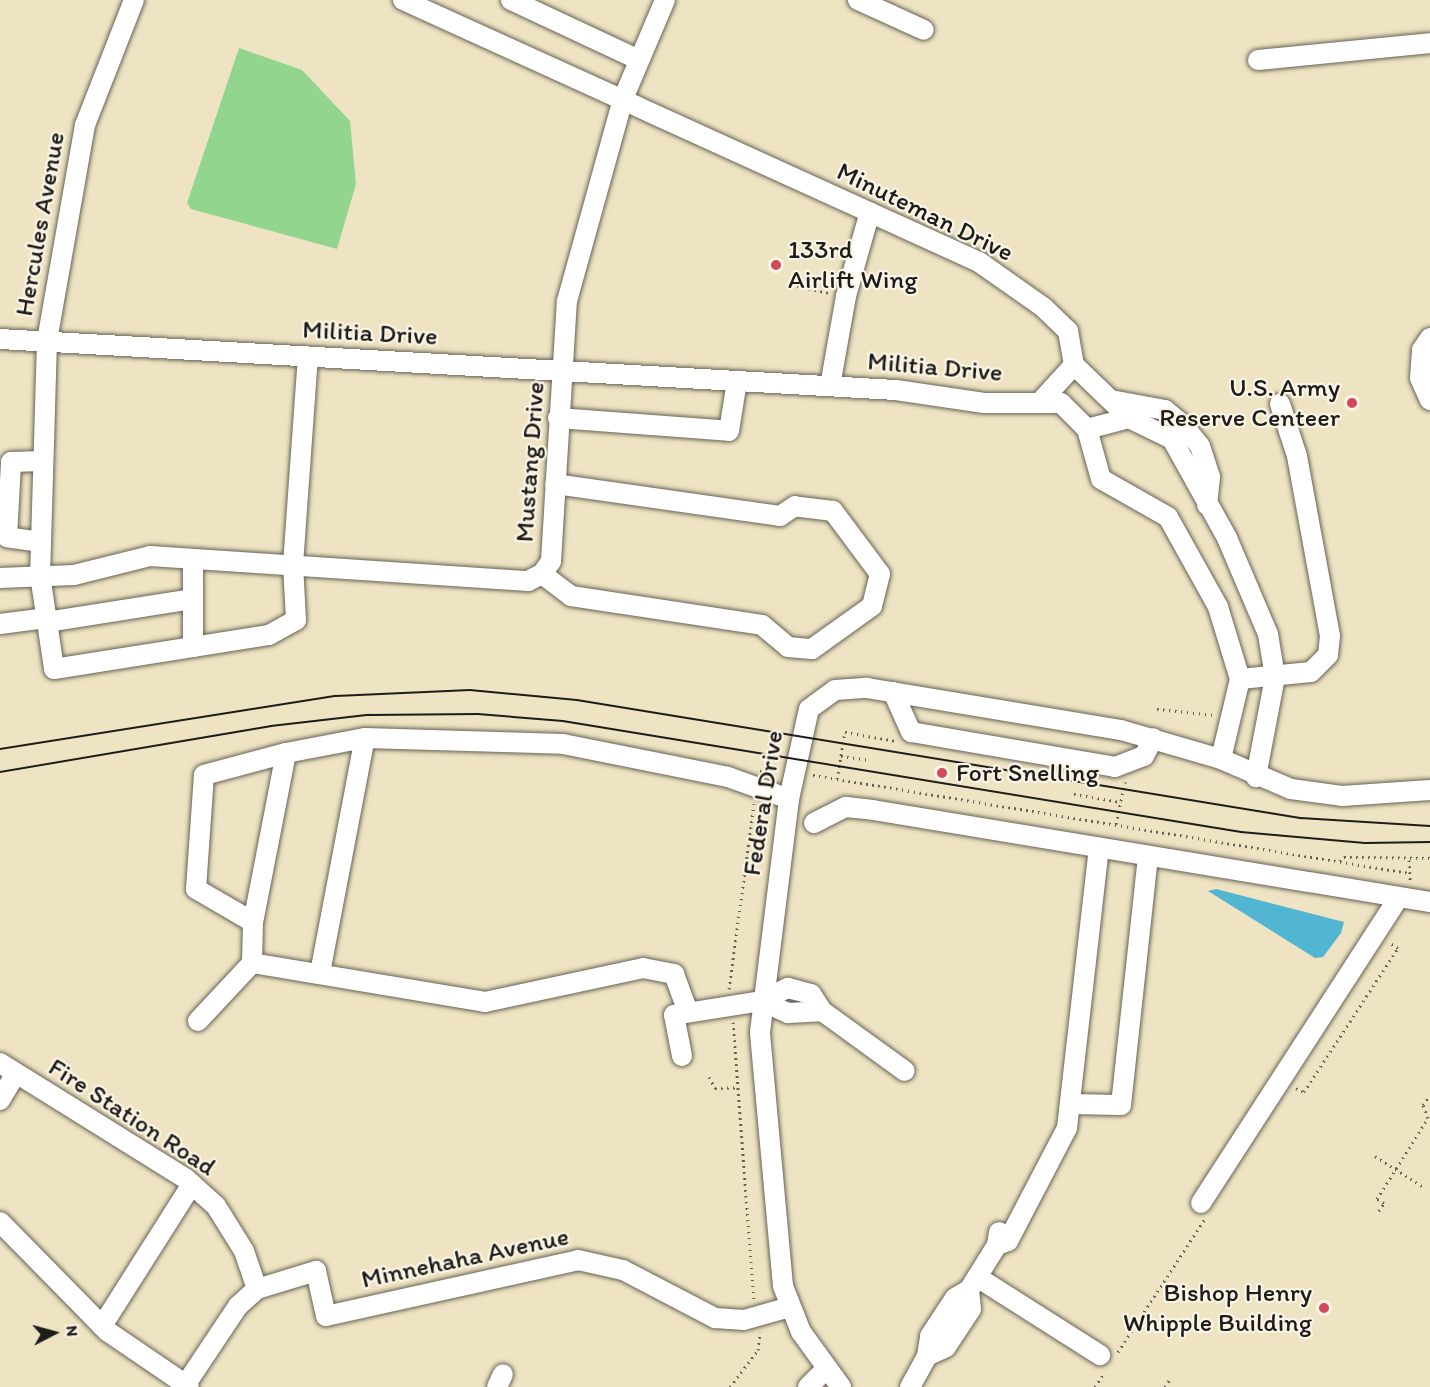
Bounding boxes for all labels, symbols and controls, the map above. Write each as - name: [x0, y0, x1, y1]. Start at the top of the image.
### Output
- street label: Hercules Avenue: [9, 130, 71, 318]
- street label: Minuteman Drive: [832, 156, 1018, 268]
- place label: 133rd Airlift Wing: [788, 234, 917, 296]
- marker: 133rd Airlift Wing: [769, 258, 783, 272]
- street label: Militia Drive: [302, 314, 438, 352]
- street label: Militia Drive: [866, 346, 1004, 388]
- place label: U.S. Army Reserve Centeer: [1159, 372, 1340, 434]
- street label: Mustang Drive: [509, 380, 551, 544]
- marker: U.S. Army Reserve Centeer: [1345, 396, 1359, 410]
- street label: Federal Drive: [736, 728, 790, 878]
- place label: Fort Snelling: [956, 757, 1099, 789]
- marker: Fort Snelling: [933, 764, 951, 782]
- street label: Fire Station Road: [43, 1051, 221, 1183]
- street label: Minnehaha Avenue: [359, 1221, 571, 1295]
- place label: Bishop Henry Whipple Building: [1123, 1277, 1312, 1338]
- marker: Bishop Henry Whipple Building: [1317, 1301, 1331, 1315]
- north arrow: [24, 1303, 84, 1363]
- text: N: [62, 1325, 82, 1337]

